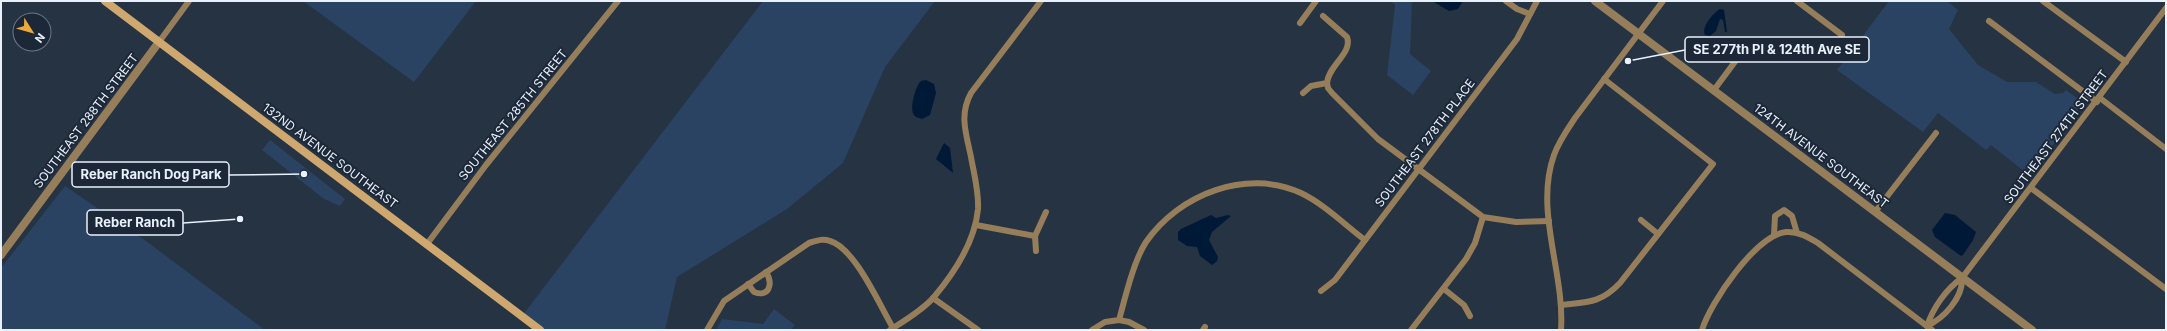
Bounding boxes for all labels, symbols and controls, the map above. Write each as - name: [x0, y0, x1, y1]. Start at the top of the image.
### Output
- north arrow: [12, 12, 52, 52]
- text: N: [32, 30, 48, 46]
- callout: SE 277th Pl & 124th Ave SE: [1685, 37, 1869, 62]
- text: SE 277th Pl & 124th Ave SE: [1693, 41, 1861, 57]
- street label: SOUTHEAST 285TH STREET: [455, 46, 570, 183]
- street label: SOUTHEAST 288TH STREET: [30, 50, 141, 191]
- street label: SOUTHEAST 274TH STREET: [2000, 67, 2111, 206]
- street label: SOUTHEAST 278TH PLACE: [1372, 76, 1478, 210]
- street label: 132ND AVENUE SOUTHEAST: [260, 100, 401, 212]
- street label: 124TH AVENUE SOUTHEAST: [1751, 100, 1892, 211]
- callout: Reber Ranch Dog Park: [72, 162, 229, 187]
- text: Reber Ranch Dog Park: [81, 166, 222, 182]
- callout: Reber Ranch: [87, 210, 183, 235]
- text: Reber Ranch: [95, 214, 175, 230]

